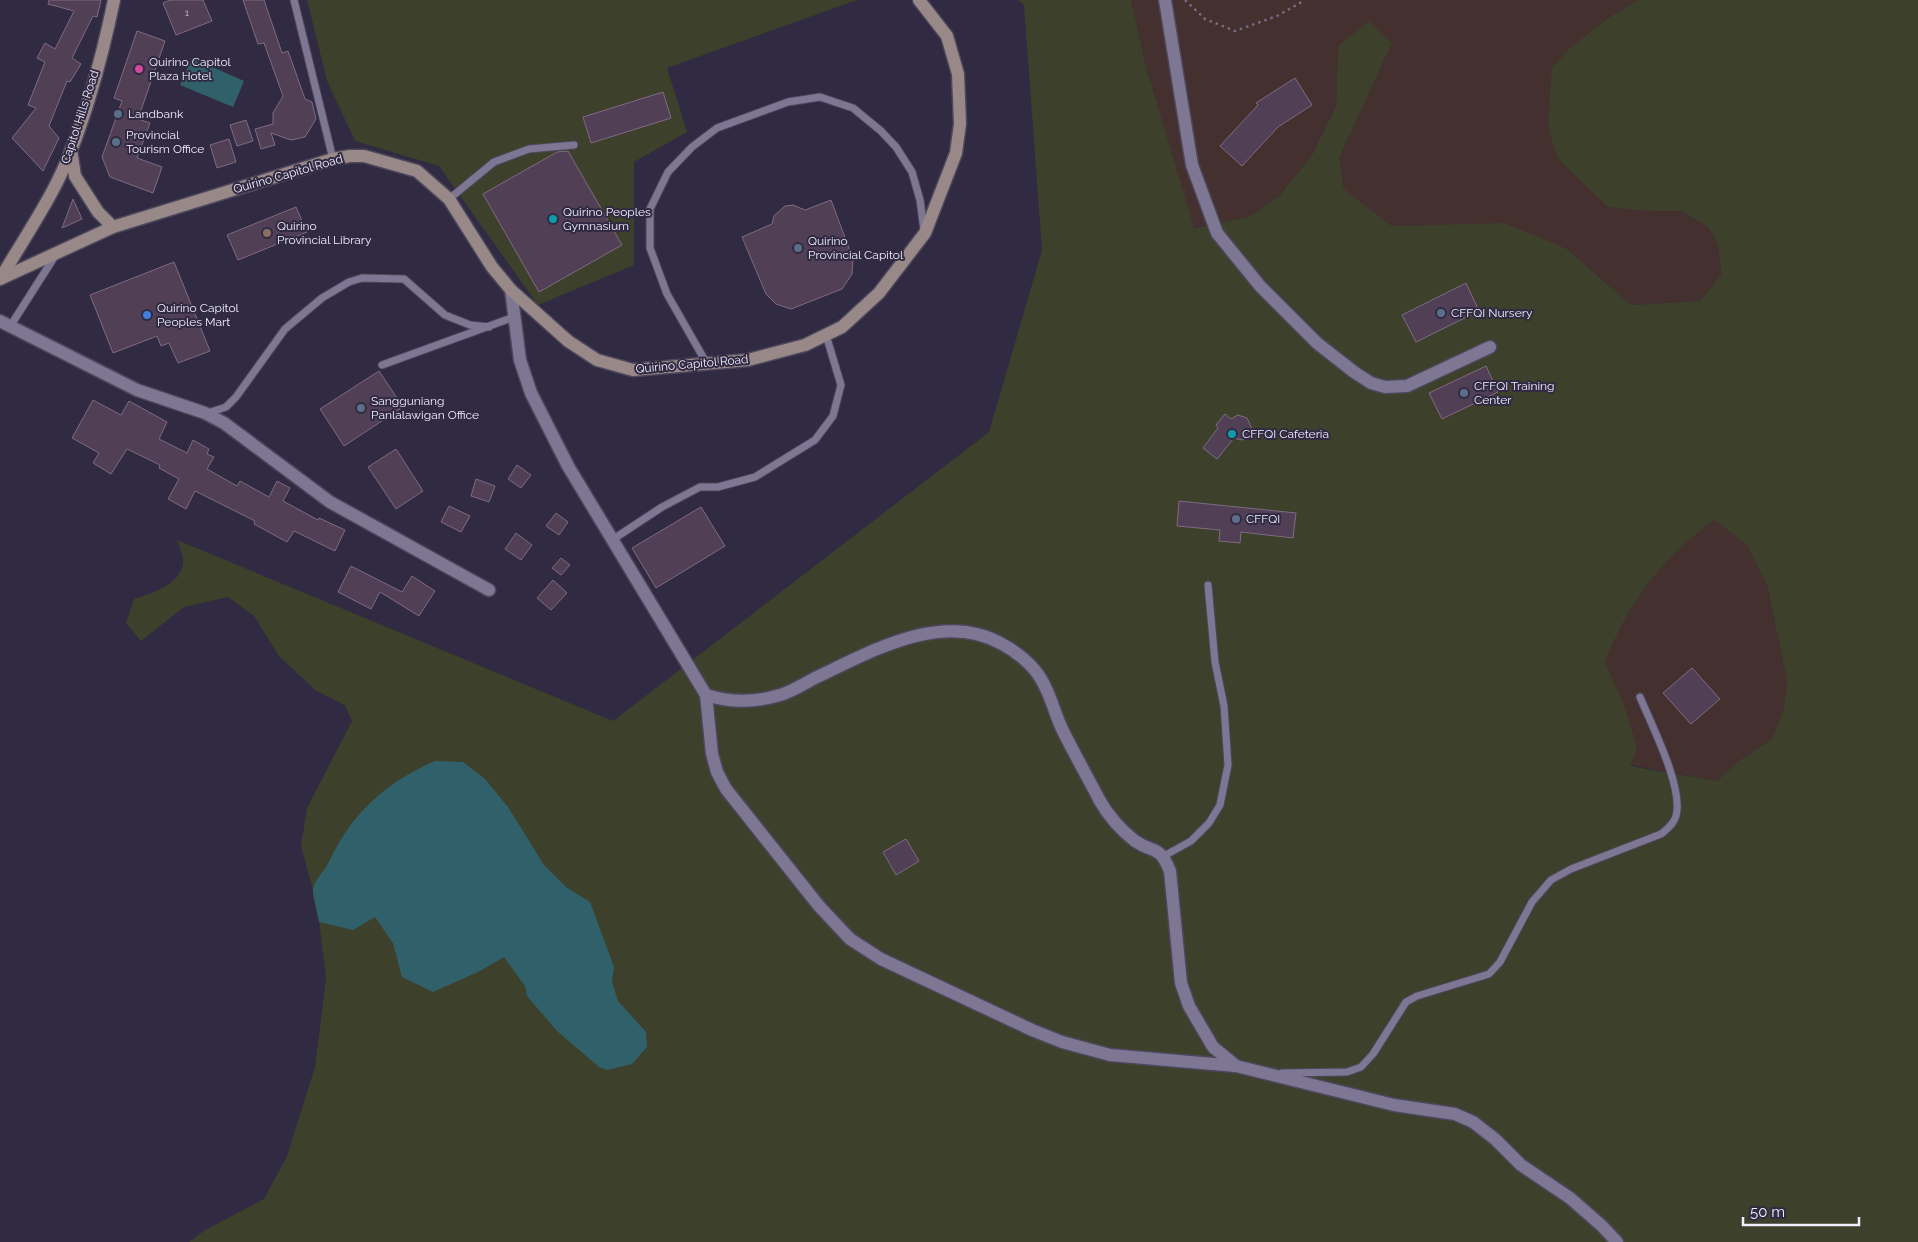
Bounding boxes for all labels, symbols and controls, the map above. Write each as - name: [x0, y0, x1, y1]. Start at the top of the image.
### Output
- house number: 1: [185, 7, 190, 18]
- place label: Quirino Capitol Plaza Hotel: [149, 55, 232, 83]
- marker: Quirino Capitol Plaza Hotel: [133, 63, 145, 75]
- street label: Capitol Hills Road: [58, 68, 102, 166]
- place label: Landbank: [128, 107, 184, 121]
- marker: Landbank: [112, 108, 124, 120]
- place label: Provincial Tourism Office: [126, 128, 204, 156]
- marker: Provincial Tourism Office: [110, 136, 122, 148]
- street label: Quirino Capitol Road: [232, 152, 344, 196]
- place label: Quirino Peoples Gymnasium: [563, 205, 651, 233]
- marker: Quirino Peoples Gymnasium: [547, 213, 559, 225]
- place label: Quirino Provincial Library: [277, 219, 372, 247]
- marker: Quirino Provincial Library: [261, 227, 273, 239]
- place label: Quirino Provincial Capitol: [808, 234, 904, 262]
- marker: Quirino Provincial Capitol: [792, 242, 804, 254]
- place label: Quirino Capitol Peoples Mart: [157, 301, 240, 329]
- place label: CFFQI Nursery: [1451, 306, 1533, 320]
- marker: CFFQI Nursery: [1435, 307, 1447, 319]
- marker: Quirino Capitol Peoples Mart: [141, 309, 153, 321]
- street label: Quirino Capitol Road: [635, 352, 749, 376]
- place label: CFFQI Training Center: [1474, 379, 1555, 407]
- marker: CFFQI Training Center: [1458, 387, 1470, 399]
- place label: Sangguniang Panlalawigan Office: [371, 394, 479, 422]
- marker: Sangguniang Panlalawigan Office: [355, 402, 367, 414]
- place label: CFFQI Cafeteria: [1242, 427, 1329, 441]
- marker: CFFQI Cafeteria: [1226, 428, 1238, 440]
- place label: CFFQI: [1246, 512, 1280, 526]
- marker: CFFQI: [1230, 513, 1242, 525]
- scale bar: [1743, 1194, 1859, 1226]
- text: 50 m: [1750, 1203, 1785, 1221]

